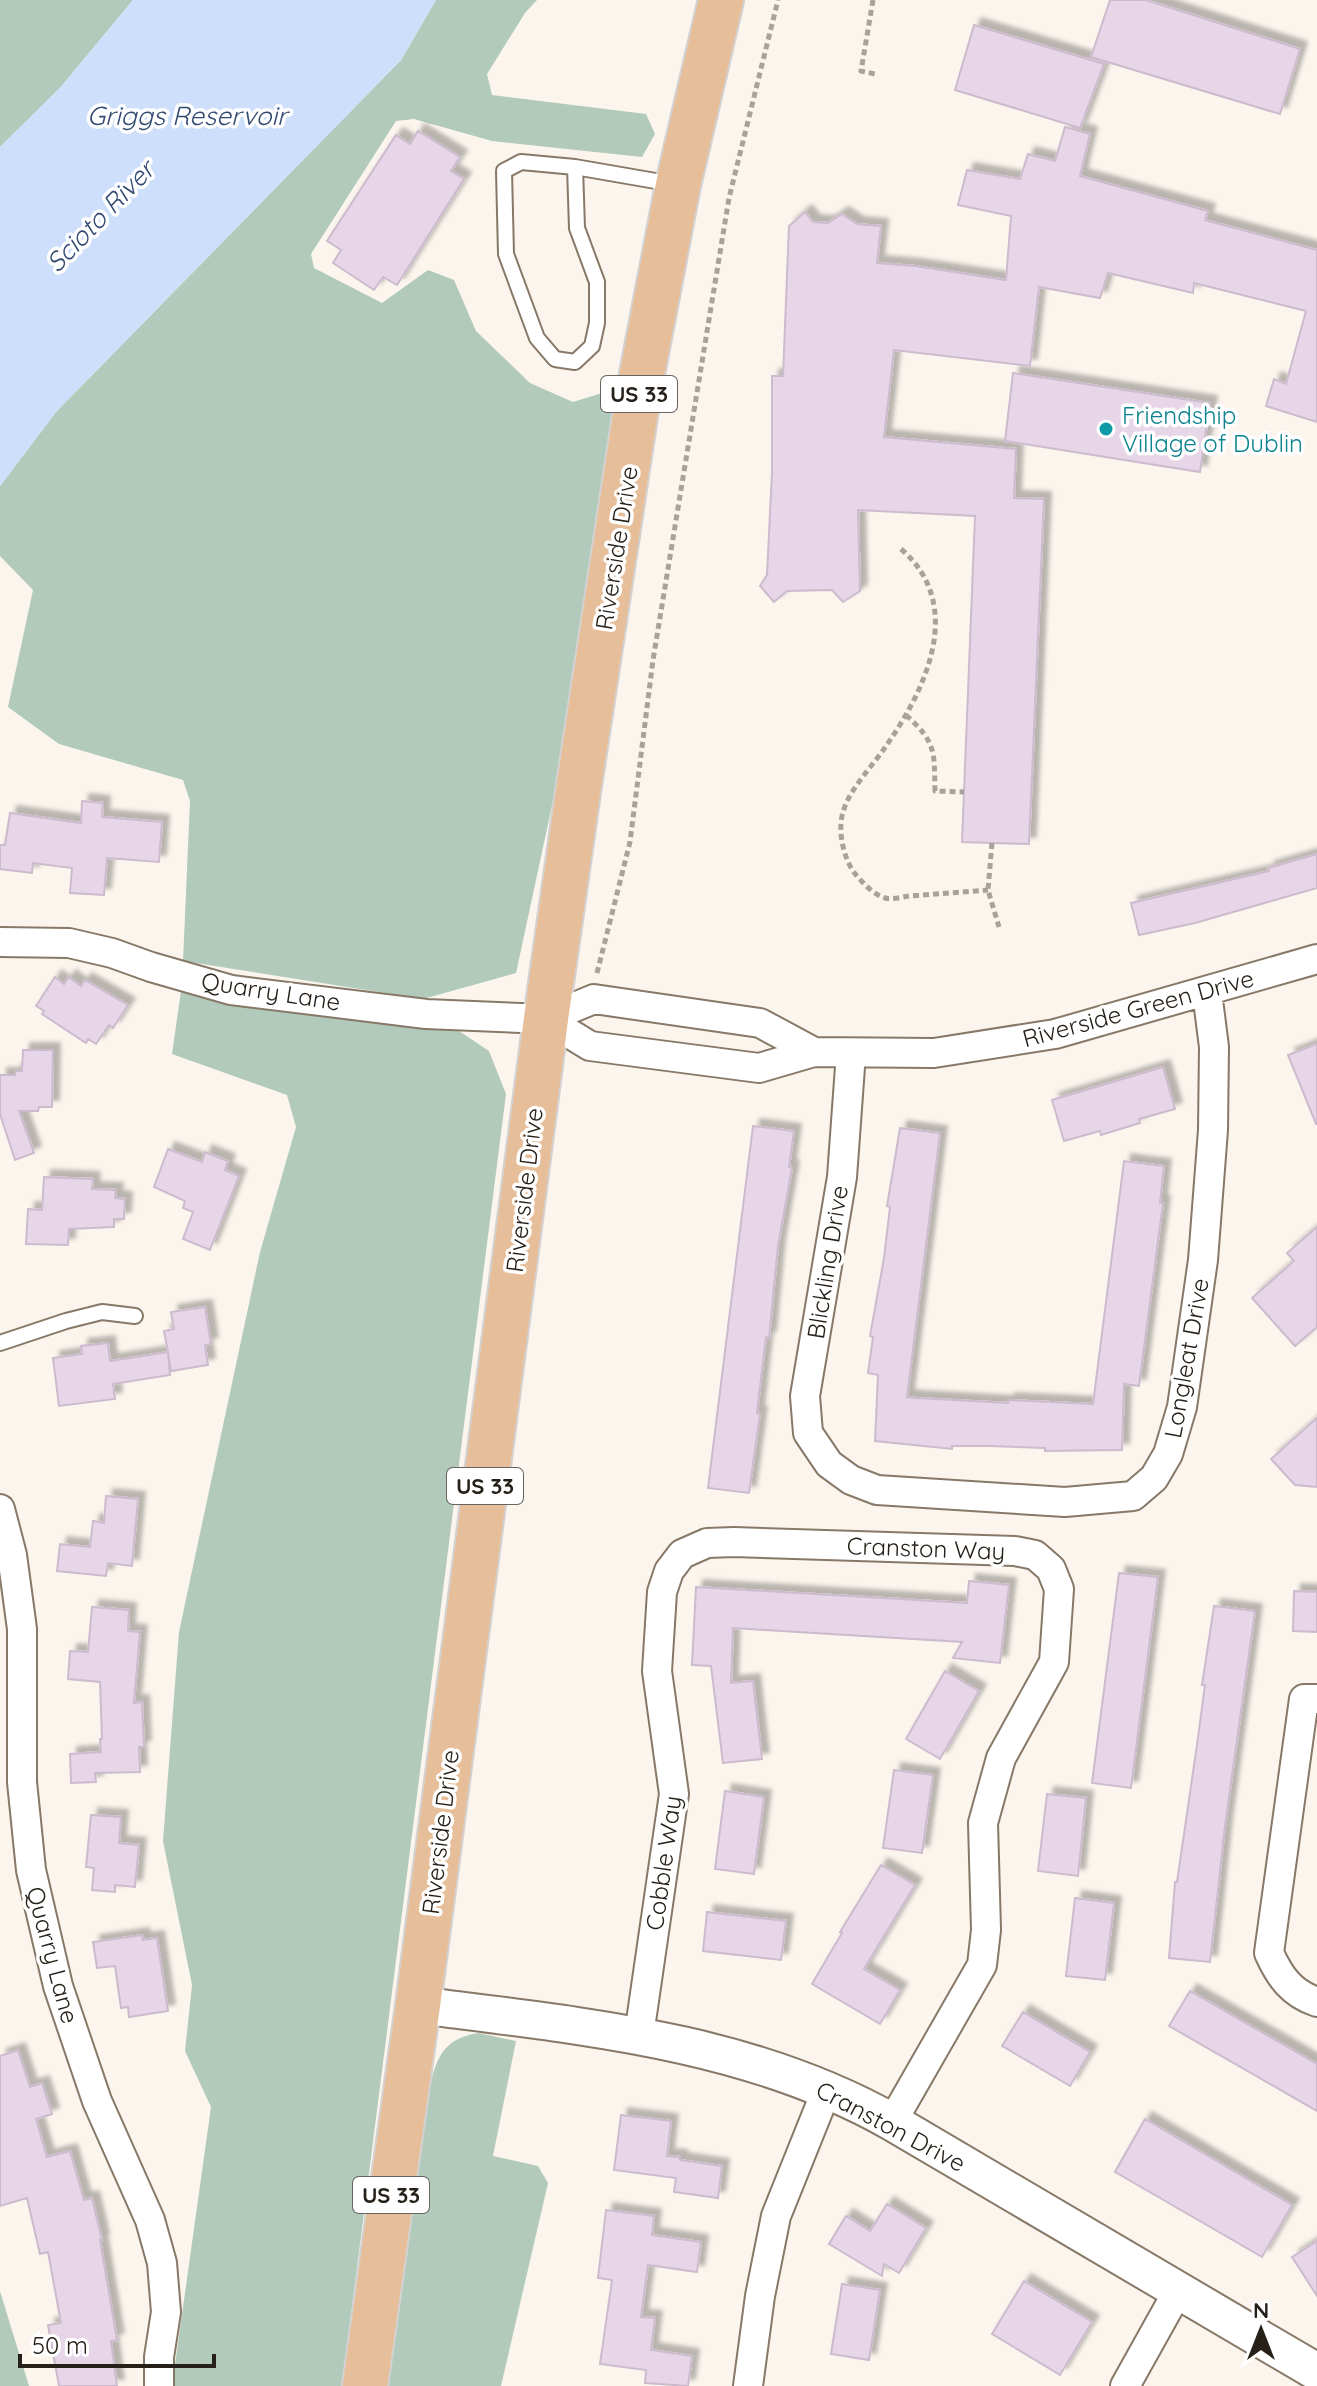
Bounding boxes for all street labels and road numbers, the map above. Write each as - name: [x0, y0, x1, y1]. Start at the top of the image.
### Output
- road number: US 33: [601, 376, 677, 412]
- street label: Riverside Drive: [588, 464, 644, 632]
- street label: Riverside Green Drive: [1019, 963, 1257, 1053]
- street label: Quarry Lane: [199, 965, 343, 1017]
- street label: Riverside Drive: [499, 1106, 549, 1274]
- street label: Blickling Drive: [800, 1183, 854, 1341]
- street label: Longleat Drive: [1157, 1276, 1215, 1440]
- road number: US 33: [447, 1468, 523, 1504]
- street label: Cranston Way: [846, 1530, 1006, 1566]
- street label: Riverside Drive: [415, 1748, 465, 1916]
- street label: Cobble Way: [639, 1794, 687, 1932]
- street label: Quarry Lane: [20, 1883, 86, 2027]
- street label: Cranston Drive: [811, 2074, 971, 2178]
- road number: US 33: [353, 2177, 429, 2213]

